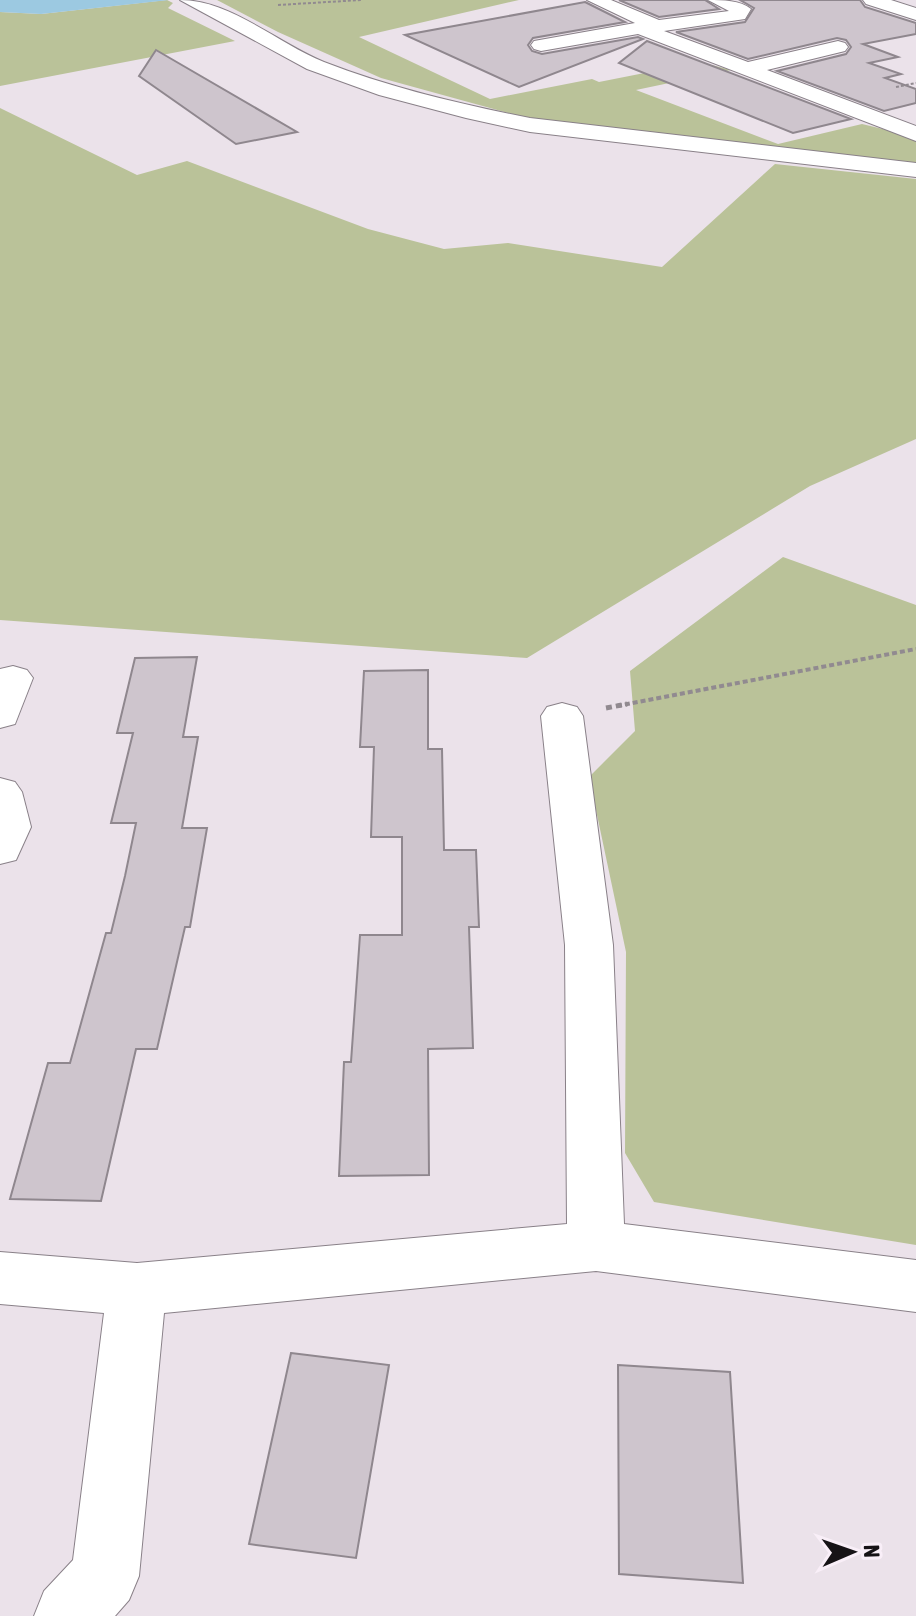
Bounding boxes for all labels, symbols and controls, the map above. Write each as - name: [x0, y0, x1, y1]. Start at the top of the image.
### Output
- north arrow: [812, 1512, 892, 1592]
- text: N: [859, 1544, 885, 1558]

